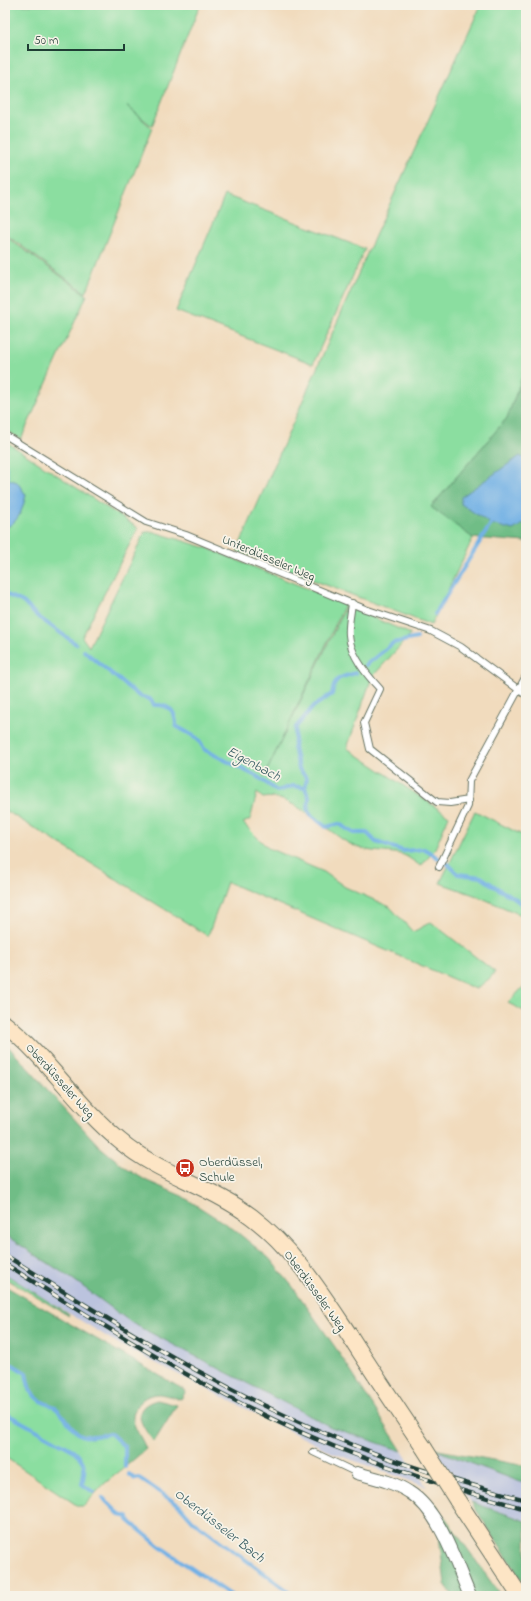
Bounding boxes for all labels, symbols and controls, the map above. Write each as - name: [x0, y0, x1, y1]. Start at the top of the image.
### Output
- scale bar: [28, 26, 124, 52]
- text: 50 m: [34, 32, 58, 50]
- street label: Unterdüsseler Weg: [218, 530, 318, 588]
- water label: Eigenbach: [223, 741, 284, 787]
- street label: Oberdüsseler Weg: [20, 1039, 99, 1124]
- place label: Oberdüssel, Schule: [199, 1153, 262, 1187]
- bus stop icon: Oberdüssel, Schule: [174, 1157, 196, 1179]
- street label: Oberdüsseler Weg: [278, 1246, 351, 1336]
- water label: Oberdüsseler Bach: [169, 1484, 269, 1568]

